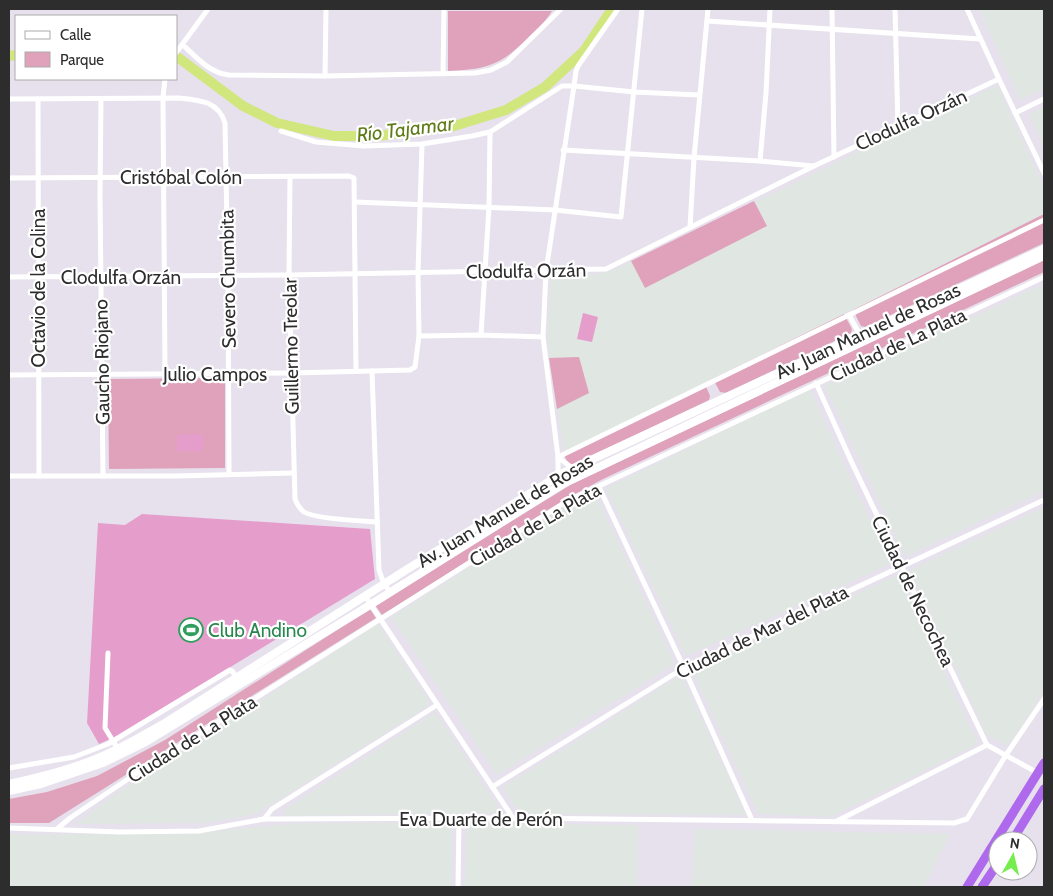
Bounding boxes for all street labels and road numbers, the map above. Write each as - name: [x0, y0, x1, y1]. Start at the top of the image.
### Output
- street label: Clodulfa Orzán: [852, 84, 970, 156]
- street label: Cristóbal Colón: [120, 166, 242, 189]
- street label: Octavio de la Colina: [27, 209, 50, 368]
- street label: Severo Chumbita: [215, 209, 241, 349]
- street label: Clodulfa Orzán: [466, 258, 586, 284]
- street label: Clodulfa Orzán: [61, 266, 181, 289]
- street label: Guillermo Treolar: [278, 277, 304, 415]
- street label: Av. Juan Manuel de Rosas: [772, 278, 964, 384]
- street label: Gaucho Riojano: [89, 299, 115, 425]
- street label: Ciudad de La Plata: [826, 303, 970, 387]
- street label: Julio Campos: [162, 363, 267, 386]
- street label: Av. Juan Manuel de Rosas: [413, 449, 597, 573]
- street label: Ciudad de La Plata: [465, 478, 605, 572]
- street label: Ciudad de Necochea: [867, 512, 959, 670]
- street label: Ciudad de Mar del Plata: [672, 580, 852, 684]
- street label: Ciudad de La Plata: [123, 690, 261, 788]
- street label: Eva Duarte de Perón: [399, 808, 563, 831]

